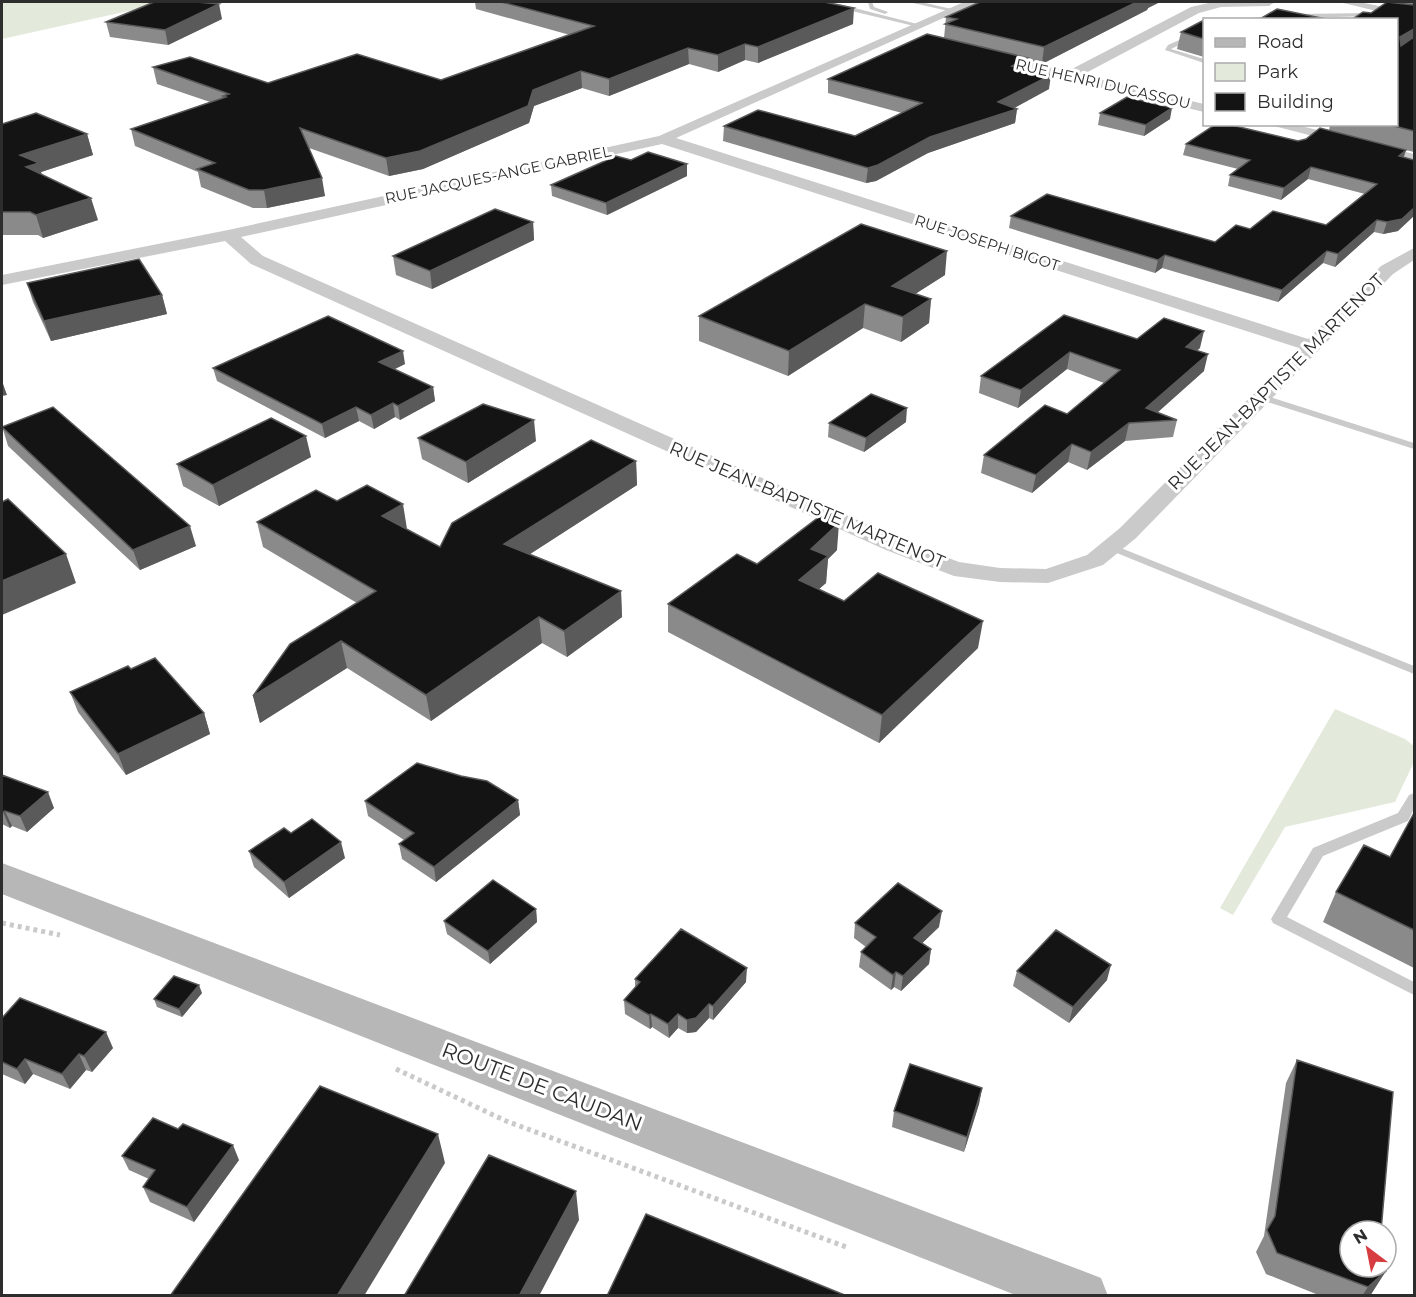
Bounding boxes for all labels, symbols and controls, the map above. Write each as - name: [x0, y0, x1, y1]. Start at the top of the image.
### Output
- legend: [1203, 18, 1398, 126]
- text: Road: [1257, 31, 1304, 53]
- street label: RUE HENRI DUCASSOU: [1014, 54, 1192, 113]
- text: Park: [1257, 61, 1298, 83]
- text: Building: [1257, 91, 1334, 113]
- street label: RUE JACQUES-ANGE GABRIEL: [383, 141, 613, 208]
- street label: RUE JOSEPH BIGOT: [912, 210, 1062, 275]
- street label: RUE JEAN-BAPTISTE MARTENOT: [1163, 269, 1389, 495]
- street label: RUE JEAN-BAPTISTE MARTENOT: [666, 437, 949, 573]
- street label: ROUTE DE CAUDAN: [438, 1037, 646, 1136]
- north arrow: [1338, 1219, 1398, 1279]
- text: N: [1350, 1225, 1371, 1248]

